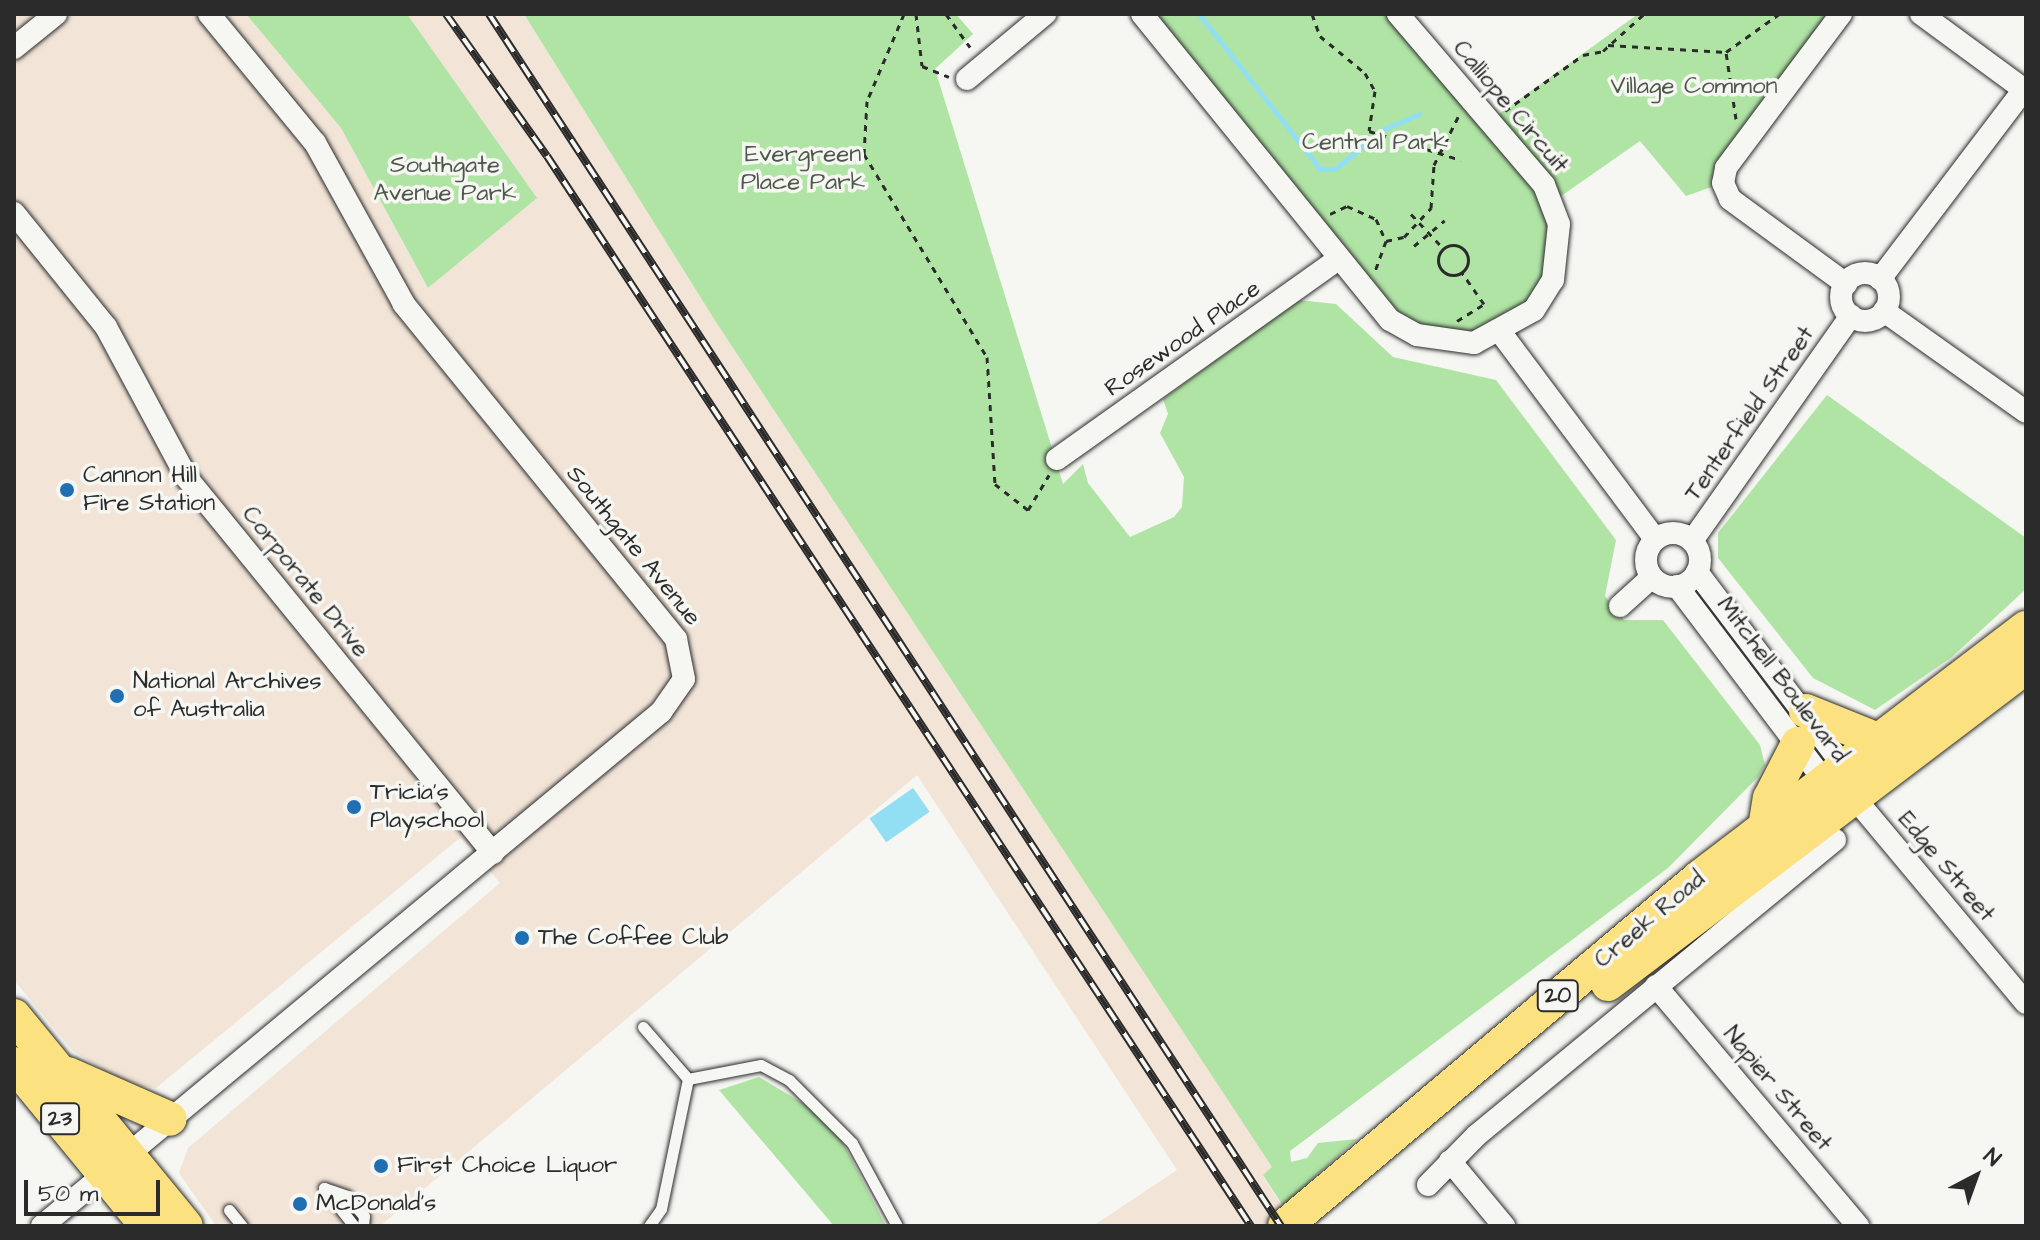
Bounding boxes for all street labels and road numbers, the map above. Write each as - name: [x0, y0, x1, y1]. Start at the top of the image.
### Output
- street label: Calliope Circuit: [1446, 35, 1574, 179]
- street label: Rosewood Place: [1100, 275, 1266, 403]
- street label: Tenterfield Street: [1679, 321, 1821, 507]
- street label: Southgate Avenue: [560, 460, 706, 632]
- street label: Corporate Drive: [235, 501, 375, 663]
- street label: Mitchell Boulevard: [1710, 591, 1854, 769]
- street label: Edge Street: [1891, 806, 2001, 928]
- street label: Creek Road: [1589, 865, 1711, 975]
- road number: 20: [1536, 978, 1580, 1014]
- street label: Napier Street: [1716, 1021, 1838, 1157]
- road number: 23: [40, 1101, 80, 1137]

